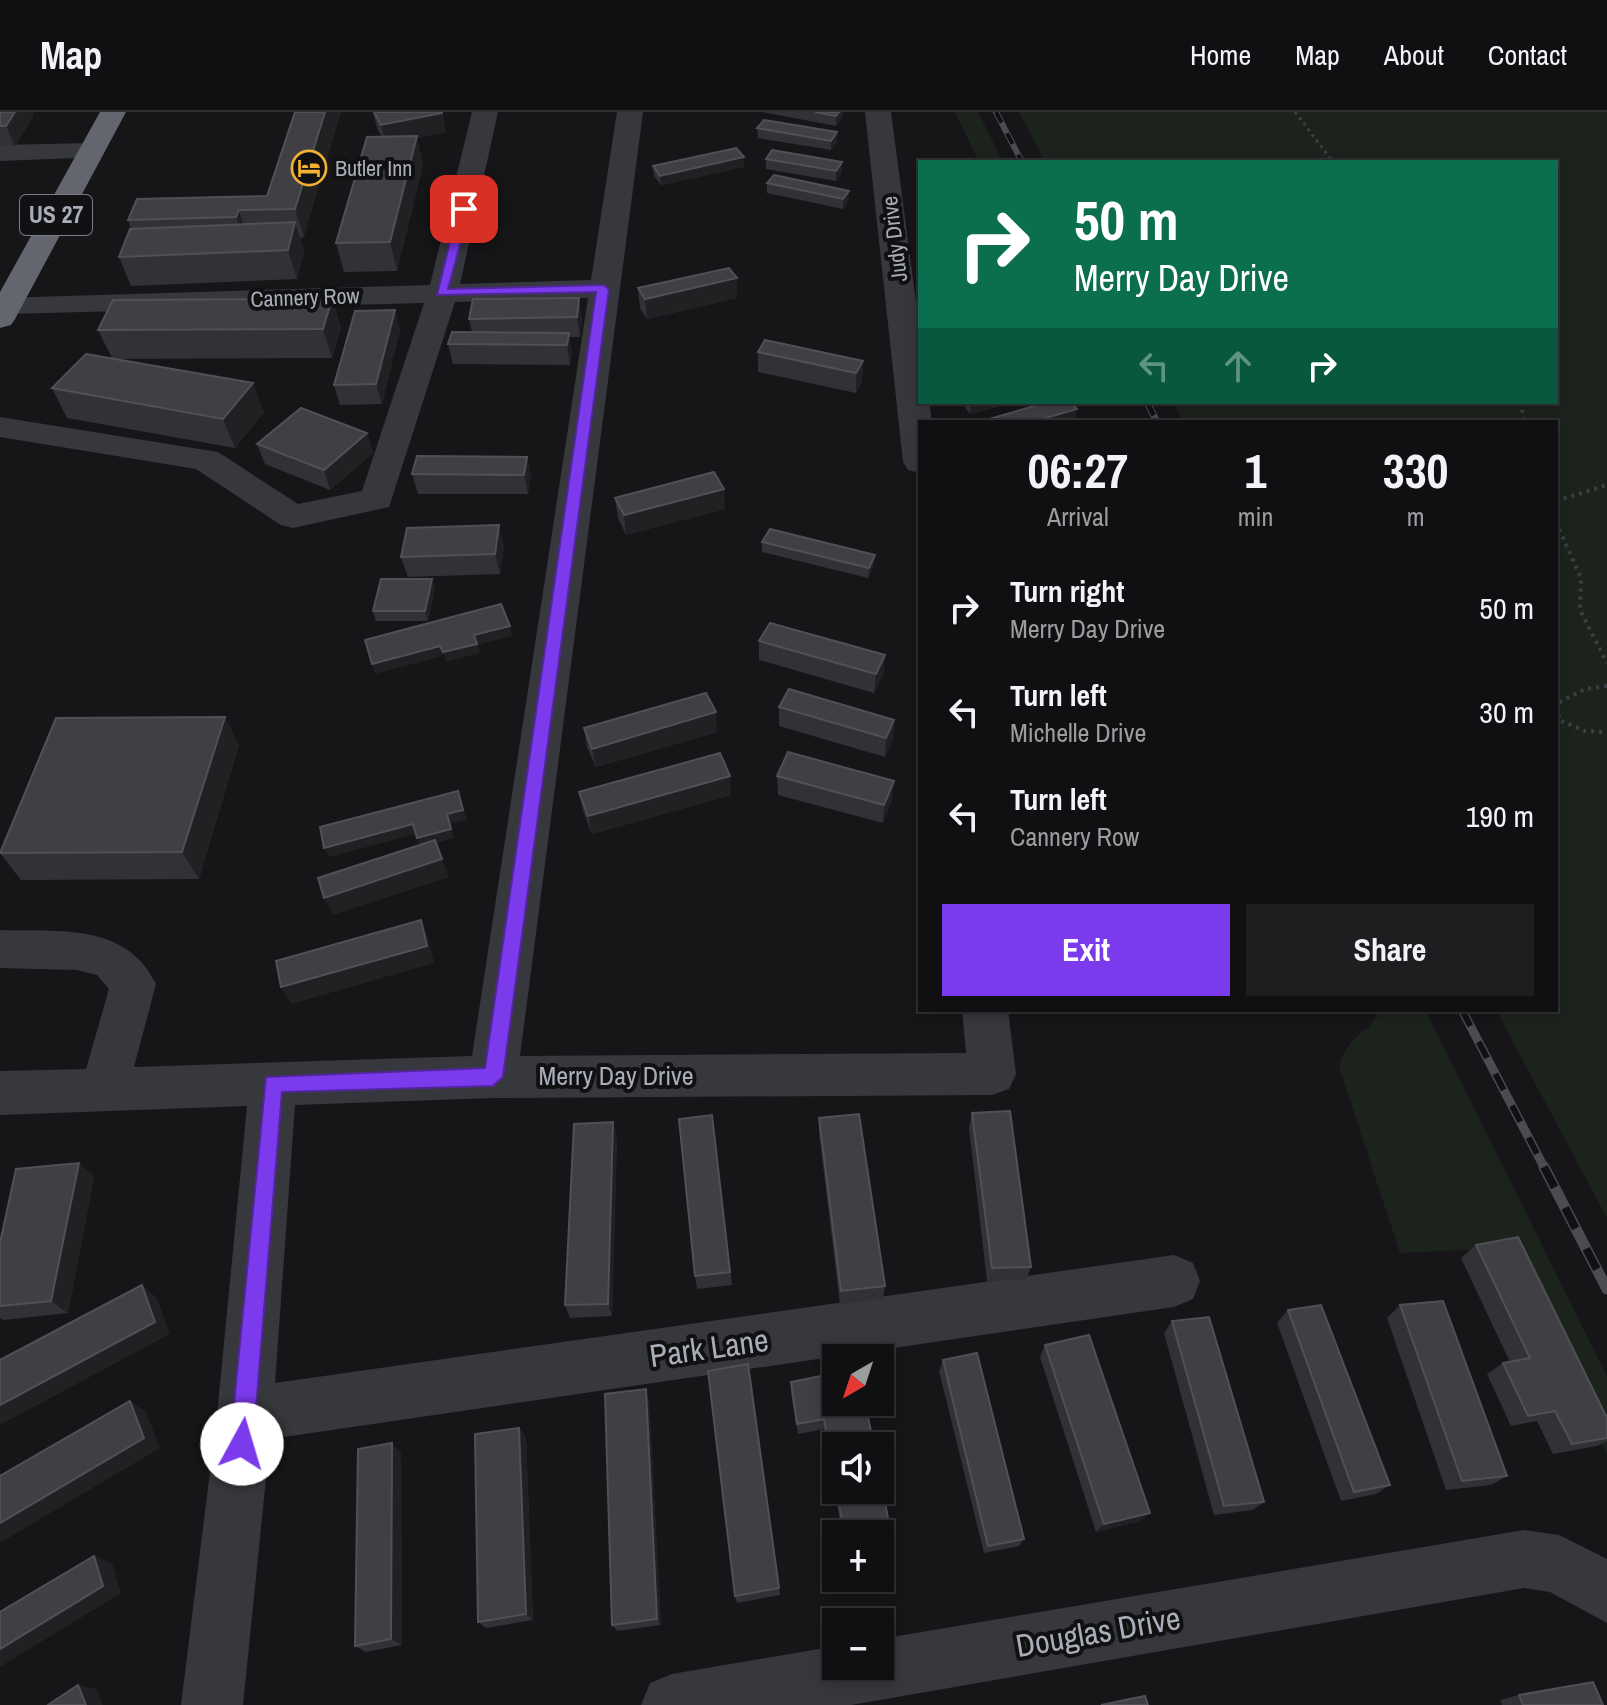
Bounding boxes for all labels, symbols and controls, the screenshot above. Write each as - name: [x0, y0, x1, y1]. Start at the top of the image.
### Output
- text: Map: [40, 30, 102, 81]
- text: Home: [1190, 36, 1251, 74]
- text: Map: [1295, 36, 1340, 74]
- text: About: [1384, 36, 1444, 74]
- text: Contact: [1488, 36, 1567, 74]
- hotel icon: Butler Inn: [290, 149, 328, 187]
- place label: Butler Inn: [335, 153, 412, 183]
- pin: [430, 175, 498, 243]
- text: 50 m: [1074, 182, 1179, 257]
- icon: arrive: [442, 187, 486, 231]
- icon: right: [942, 192, 1046, 296]
- street label: Judy Drive: [874, 194, 914, 284]
- road number: US 27: [20, 195, 92, 235]
- text: Merry Day Drive: [1074, 254, 1289, 302]
- street label: Cannery Row: [250, 280, 360, 314]
- icon: left: [1132, 344, 1176, 388]
- icon: ahead: [1216, 344, 1260, 388]
- icon: right: [1300, 344, 1344, 388]
- text: 06:27: [1028, 438, 1128, 503]
- text: 1: [1245, 438, 1266, 503]
- text: 330: [1383, 438, 1448, 503]
- text: Arrival: [1047, 499, 1109, 534]
- text: min: [1238, 499, 1273, 534]
- text: m: [1407, 499, 1425, 534]
- text: Turn right: [1010, 571, 1124, 611]
- icon: right: [942, 586, 986, 630]
- text: 50 m: [1479, 588, 1534, 628]
- text: Merry Day Drive: [1010, 611, 1165, 646]
- text: Turn left: [1010, 675, 1107, 715]
- icon: left: [942, 690, 986, 734]
- text: 30 m: [1479, 692, 1534, 732]
- text: Michelle Drive: [1010, 715, 1146, 750]
- text: Turn left: [1010, 779, 1107, 819]
- icon: left: [942, 794, 986, 838]
- text: 190 m: [1466, 796, 1534, 836]
- text: Cannery Row: [1010, 819, 1139, 854]
- button: Exit: [942, 904, 1230, 996]
- button: Share: [1246, 904, 1534, 996]
- street label: Merry Day Drive: [538, 1058, 694, 1093]
- street label: Park Lane: [647, 1318, 771, 1377]
- north arrow: [822, 1344, 894, 1416]
- map controls: [822, 1344, 894, 1680]
- position arrow: [200, 1402, 284, 1486]
- button: sound: [822, 1432, 894, 1504]
- button: +: [822, 1520, 894, 1592]
- street label: Douglas Drive: [1012, 1596, 1184, 1667]
- button: −: [822, 1608, 894, 1680]

